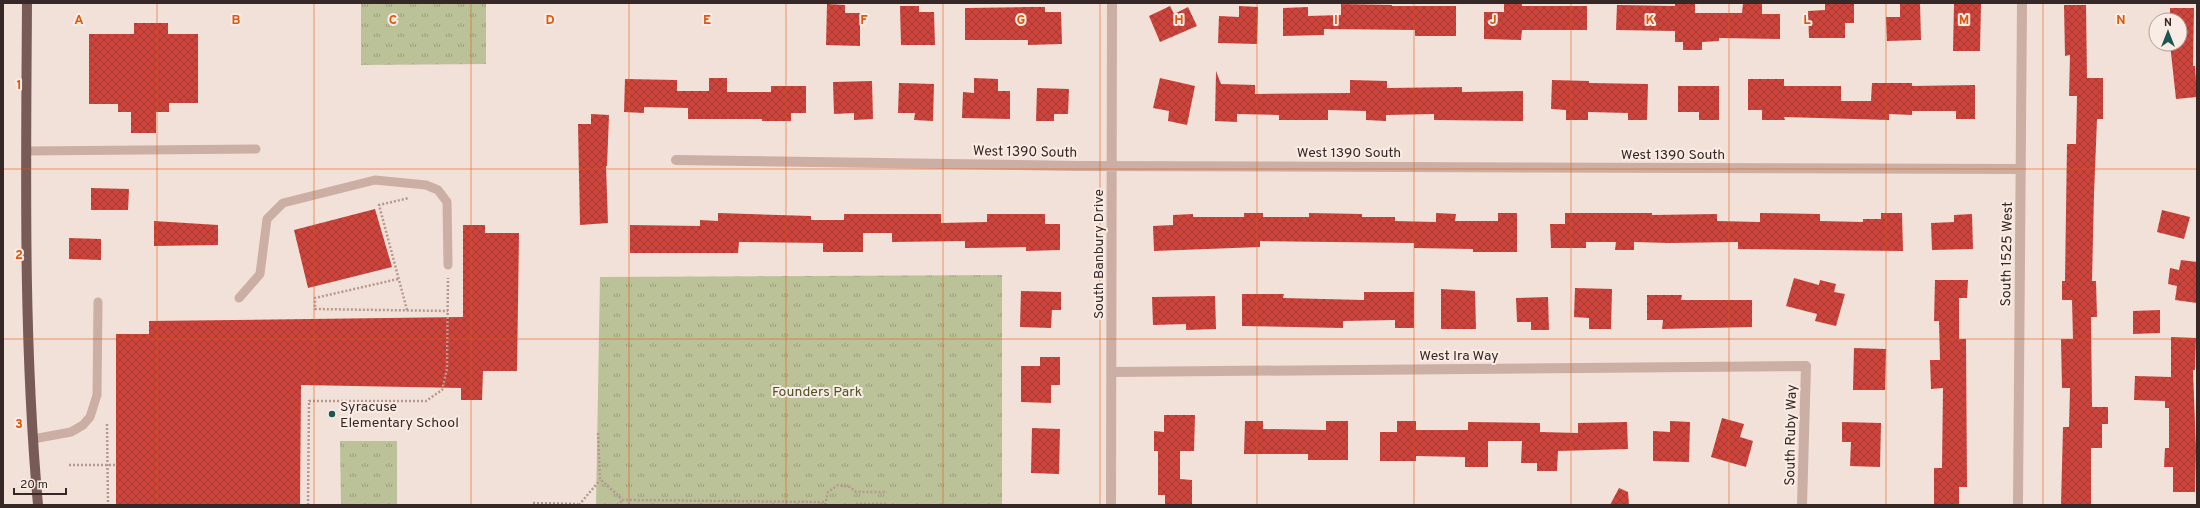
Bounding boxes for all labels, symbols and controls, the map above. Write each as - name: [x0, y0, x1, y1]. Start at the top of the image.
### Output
- north arrow: [2148, 12, 2188, 52]
- text: A: [74, 13, 84, 29]
- text: B: [232, 13, 241, 29]
- text: C: [389, 13, 397, 29]
- text: D: [545, 13, 555, 29]
- text: E: [703, 13, 711, 29]
- text: F: [860, 13, 868, 29]
- text: G: [1017, 13, 1026, 29]
- text: H: [1174, 13, 1184, 29]
- text: I: [1334, 13, 1338, 29]
- text: J: [1489, 13, 1497, 29]
- text: K: [1645, 13, 1655, 29]
- text: L: [1803, 13, 1811, 29]
- text: M: [1959, 13, 1969, 29]
- text: N: [2116, 13, 2126, 29]
- text: N: [2164, 16, 2172, 30]
- text: 1: [16, 78, 22, 94]
- street label: West 1390 South: [973, 143, 1077, 162]
- street label: West 1390 South: [1297, 145, 1401, 162]
- street label: West 1390 South: [1621, 147, 1725, 164]
- street label: South Banbury Drive: [1091, 189, 1108, 319]
- street label: South 1525 West: [1998, 202, 2017, 307]
- text: 2: [15, 248, 23, 264]
- street label: West Ira Way: [1419, 348, 1499, 365]
- park label: Founders Park: [772, 384, 862, 401]
- street label: South Ruby Way: [1782, 384, 1801, 486]
- place label: Syracuse Elementary School: [340, 399, 459, 432]
- marker: Syracuse Elementary School: [327, 409, 337, 419]
- text: 3: [15, 417, 23, 433]
- scale bar: [14, 470, 66, 496]
- text: 20 m: [20, 477, 48, 493]

